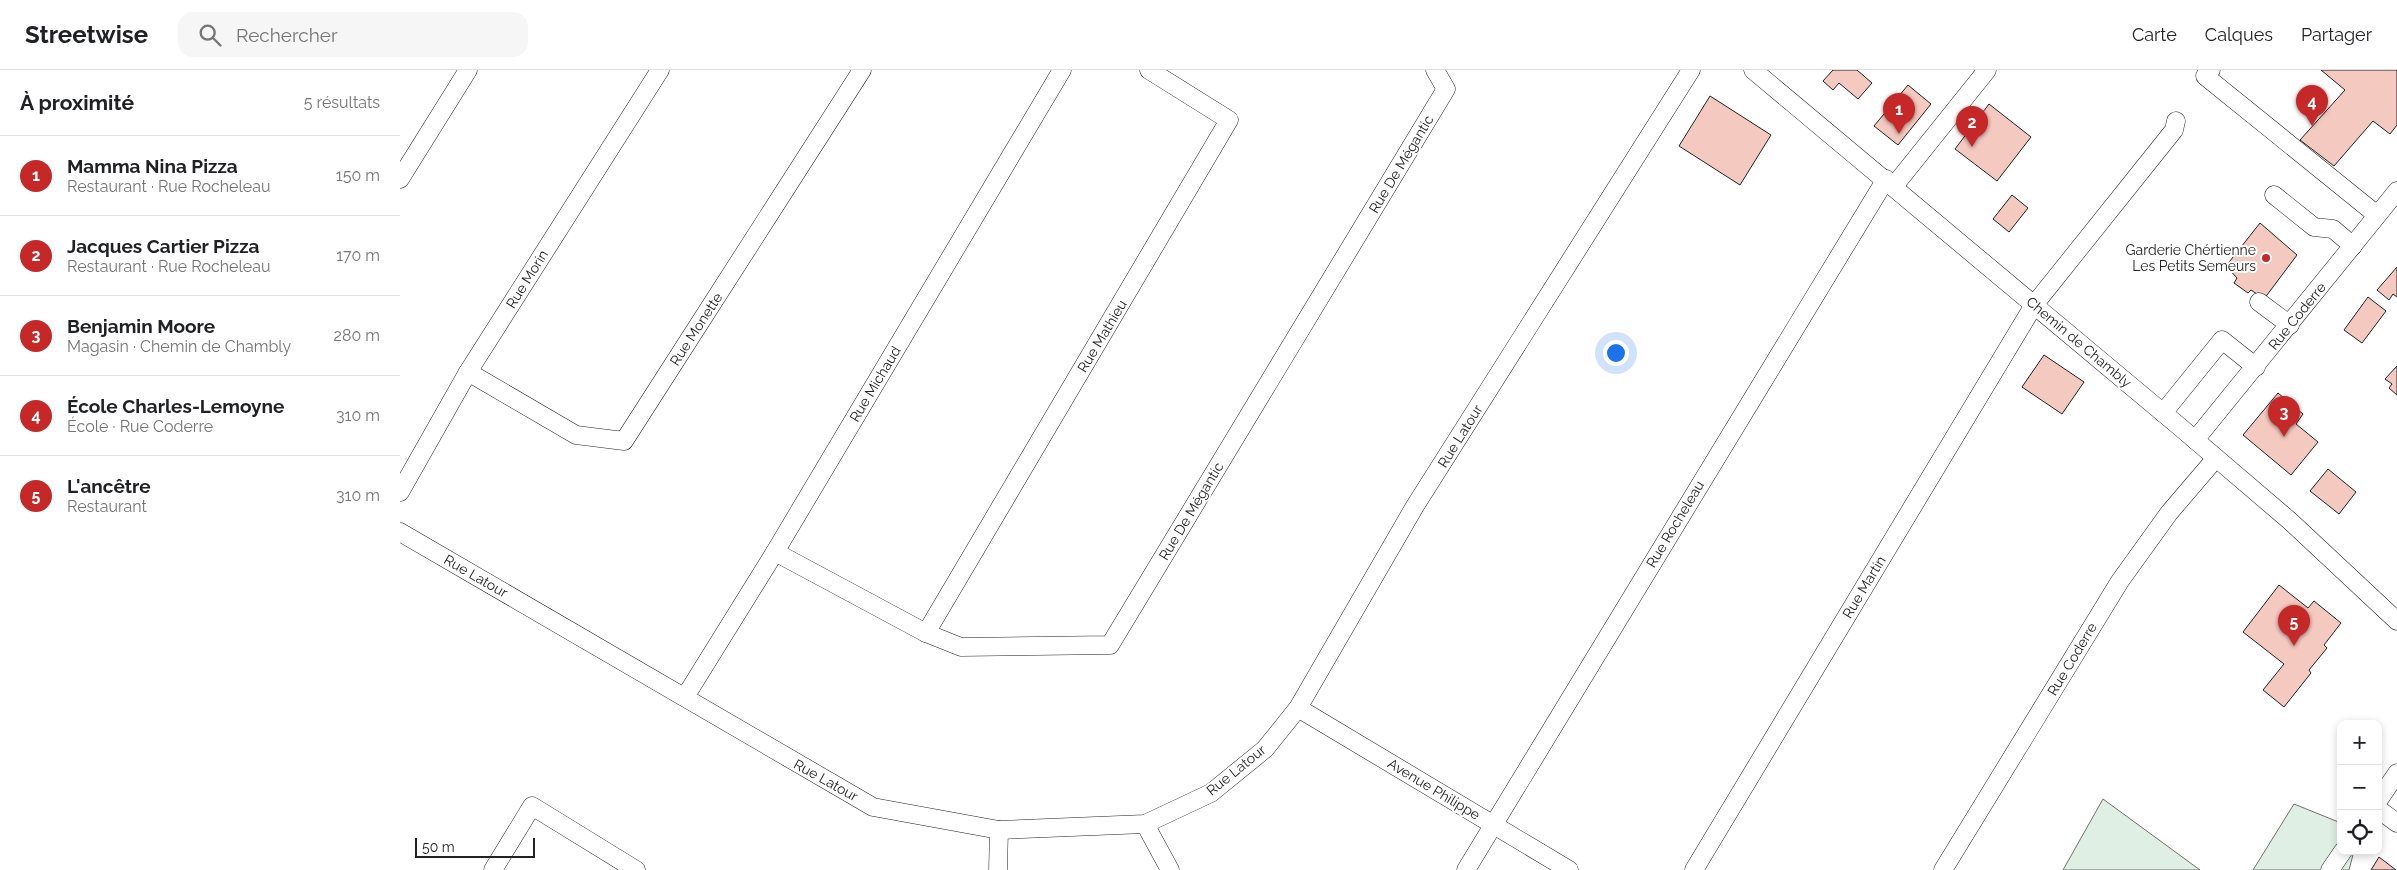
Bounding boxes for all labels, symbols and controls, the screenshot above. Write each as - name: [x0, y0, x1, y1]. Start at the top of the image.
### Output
- search box: [178, 12, 528, 57]
- text: Streetwise: [25, 20, 148, 49]
- icon: search: [196, 21, 224, 49]
- text: Rechercher: [236, 24, 338, 46]
- text: Carte: [2132, 24, 2177, 45]
- text: Calques: [2205, 24, 2273, 45]
- text: Partager: [2301, 24, 2372, 45]
- pin: 4: [2296, 85, 2328, 126]
- text: À proximité: [20, 90, 134, 115]
- text: 5 résultats: [304, 93, 380, 112]
- pin: 1: [1883, 93, 1915, 134]
- pin: 2: [1956, 106, 1988, 147]
- street label: Rue De Mégantic: [1366, 112, 1437, 216]
- text: Mamma Nina Pizza: [67, 155, 238, 177]
- text: 1: [32, 166, 40, 185]
- text: 150 m: [336, 166, 380, 185]
- text: Restaurant · Rue Rocheleau: [67, 177, 270, 196]
- text: Jacques Cartier Pizza: [67, 235, 259, 257]
- place label: Garderie Chértienne Les Petits Semeurs: [2126, 242, 2256, 274]
- text: 2: [31, 246, 41, 265]
- text: 170 m: [336, 246, 380, 265]
- street label: Rue Morin: [503, 247, 551, 311]
- marker: Garderie Chértienne Les Petits Semeurs: [2260, 252, 2272, 264]
- text: Restaurant · Rue Rocheleau: [67, 257, 270, 276]
- street label: Rue Coderre: [2265, 279, 2329, 353]
- street label: Rue Monette: [667, 290, 725, 368]
- street label: Chemin de Chambly: [2023, 293, 2135, 391]
- street label: Rue Mathieu: [1074, 297, 1130, 375]
- text: Benjamin Moore: [67, 315, 215, 337]
- text: 3: [32, 326, 40, 345]
- text: 280 m: [334, 326, 380, 345]
- text: Magasin · Chemin de Chambly: [67, 337, 291, 356]
- your location: [1603, 340, 1629, 366]
- street label: Rue Michaud: [846, 343, 904, 425]
- text: École Charles-Lemoyne: [67, 395, 284, 417]
- pin: 3: [2268, 396, 2300, 437]
- street label: Rue Latour: [1434, 402, 1486, 470]
- text: 4: [31, 406, 41, 425]
- text: 310 m: [336, 406, 380, 425]
- text: École · Rue Coderre: [67, 417, 213, 436]
- street label: Rue De Mégantic: [1156, 459, 1227, 563]
- text: L'ancêtre: [67, 475, 151, 497]
- street label: Rue Rocheleau: [1643, 478, 1707, 570]
- text: 5: [32, 486, 40, 505]
- text: 310 m: [336, 486, 380, 505]
- text: Restaurant: [67, 497, 147, 516]
- street label: Rue Latour: [441, 551, 511, 601]
- street label: Rue Martin: [1839, 553, 1889, 621]
- pin: 5: [2278, 605, 2310, 646]
- street label: Rue Coderre: [2044, 620, 2100, 698]
- map controls: [2337, 720, 2382, 855]
- button: +: [2337, 720, 2382, 765]
- street label: Rue Latour: [1203, 741, 1269, 799]
- street label: Avenue Philippe: [1385, 755, 1483, 823]
- street label: Rue Latour: [791, 756, 861, 804]
- button: −: [2337, 765, 2382, 810]
- button: locate: [2337, 810, 2382, 855]
- scale bar: [415, 835, 535, 858]
- text: 50 m: [422, 839, 455, 855]

